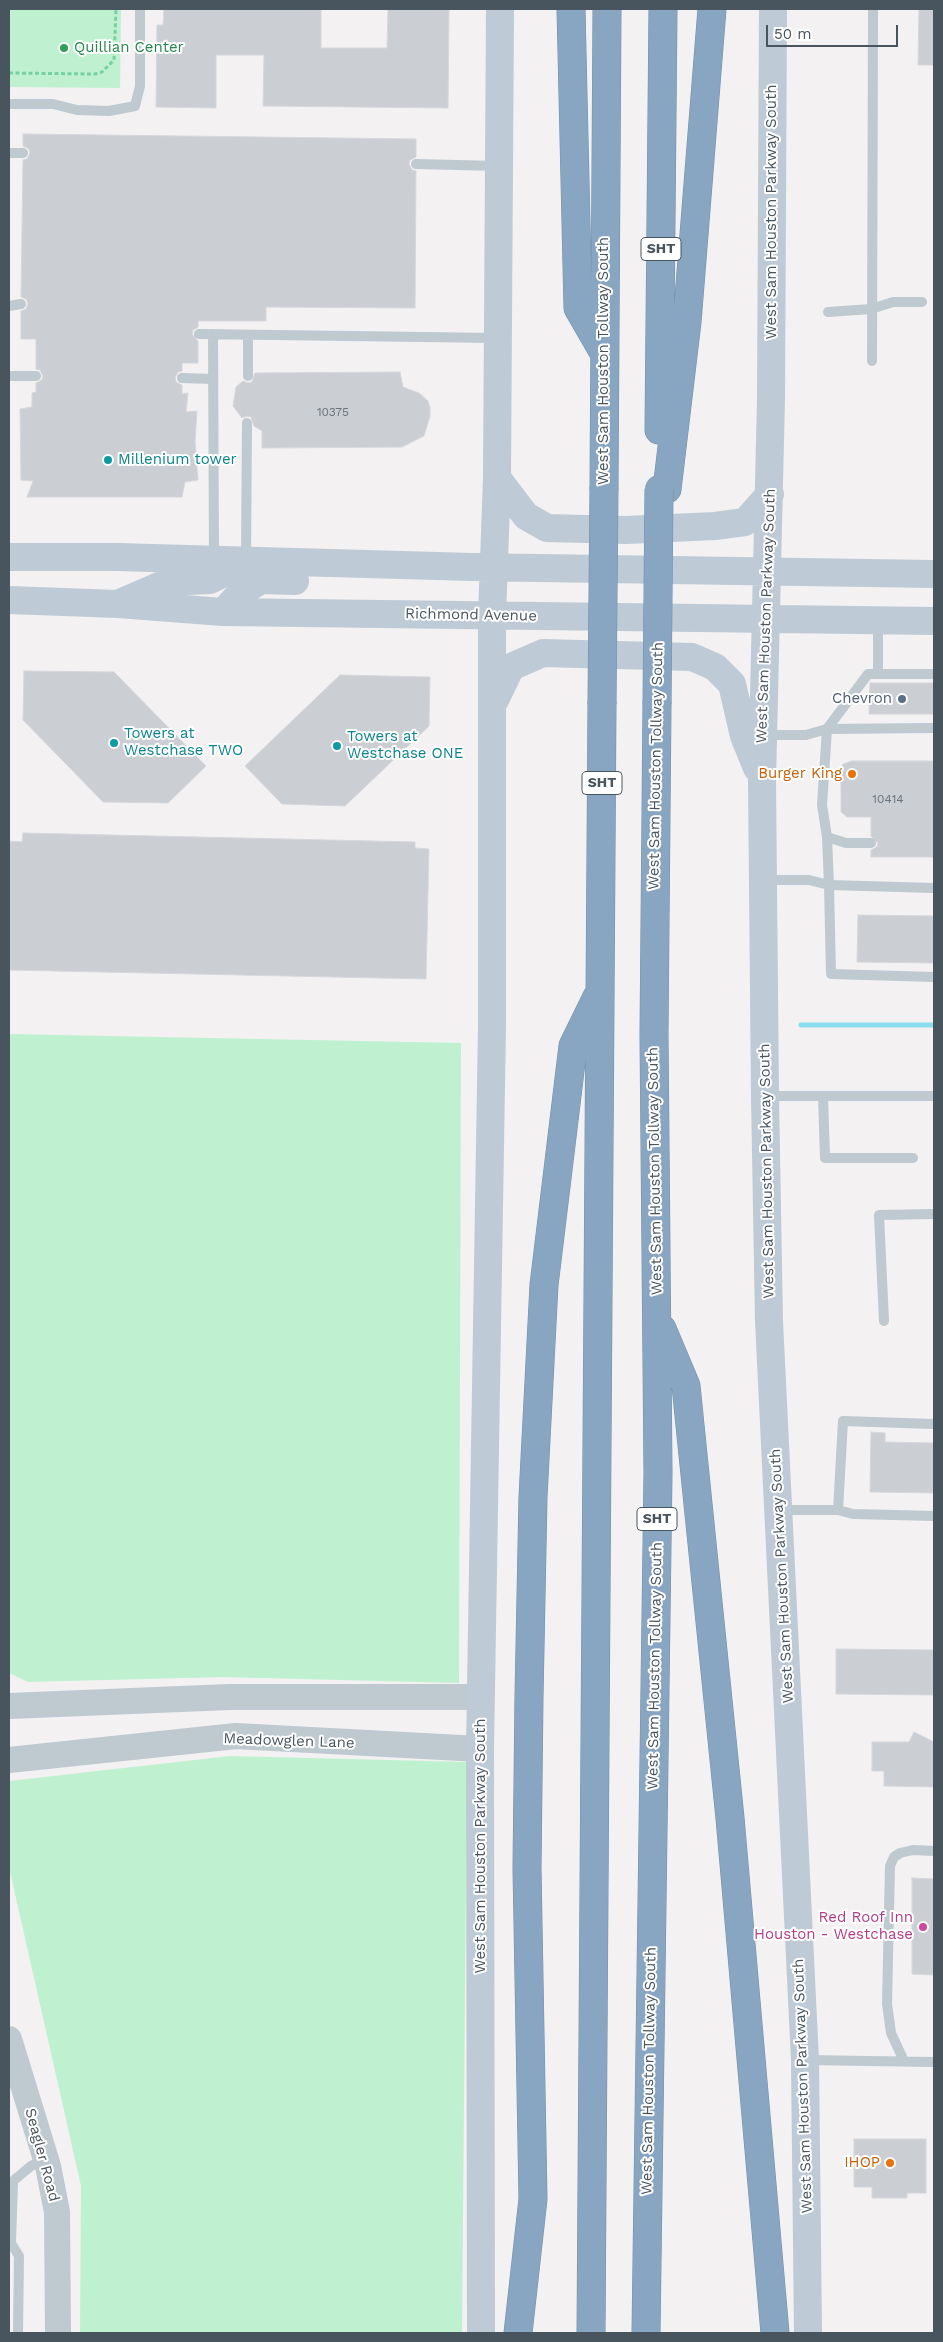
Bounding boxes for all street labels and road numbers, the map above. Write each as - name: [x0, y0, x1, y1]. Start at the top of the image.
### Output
- street label: West Sam Houston Parkway South: [763, 85, 781, 339]
- street label: West Sam Houston Tollway South: [595, 237, 613, 485]
- road number: SHT: [641, 238, 681, 260]
- street label: West Sam Houston Parkway South: [753, 488, 779, 744]
- street label: Richmond Avenue: [405, 605, 537, 625]
- street label: West Sam Houston Tollway South: [645, 642, 667, 890]
- road number: SHT: [582, 771, 622, 794]
- street label: West Sam Houston Parkway South: [756, 1043, 778, 1299]
- street label: West Sam Houston Tollway South: [644, 1047, 666, 1295]
- street label: West Sam Houston Parkway South: [766, 1448, 798, 1704]
- road number: SHT: [637, 1508, 677, 1530]
- street label: West Sam Houston Tollway South: [644, 1542, 666, 1790]
- street label: West Sam Houston Parkway South: [472, 1719, 490, 1973]
- street label: Meadowglen Lane: [223, 1730, 355, 1752]
- street label: West Sam Houston Tollway South: [638, 1947, 660, 2195]
- street label: West Sam Houston Parkway South: [790, 1958, 816, 2214]
- street label: Seagler Road: [21, 2106, 63, 2204]

